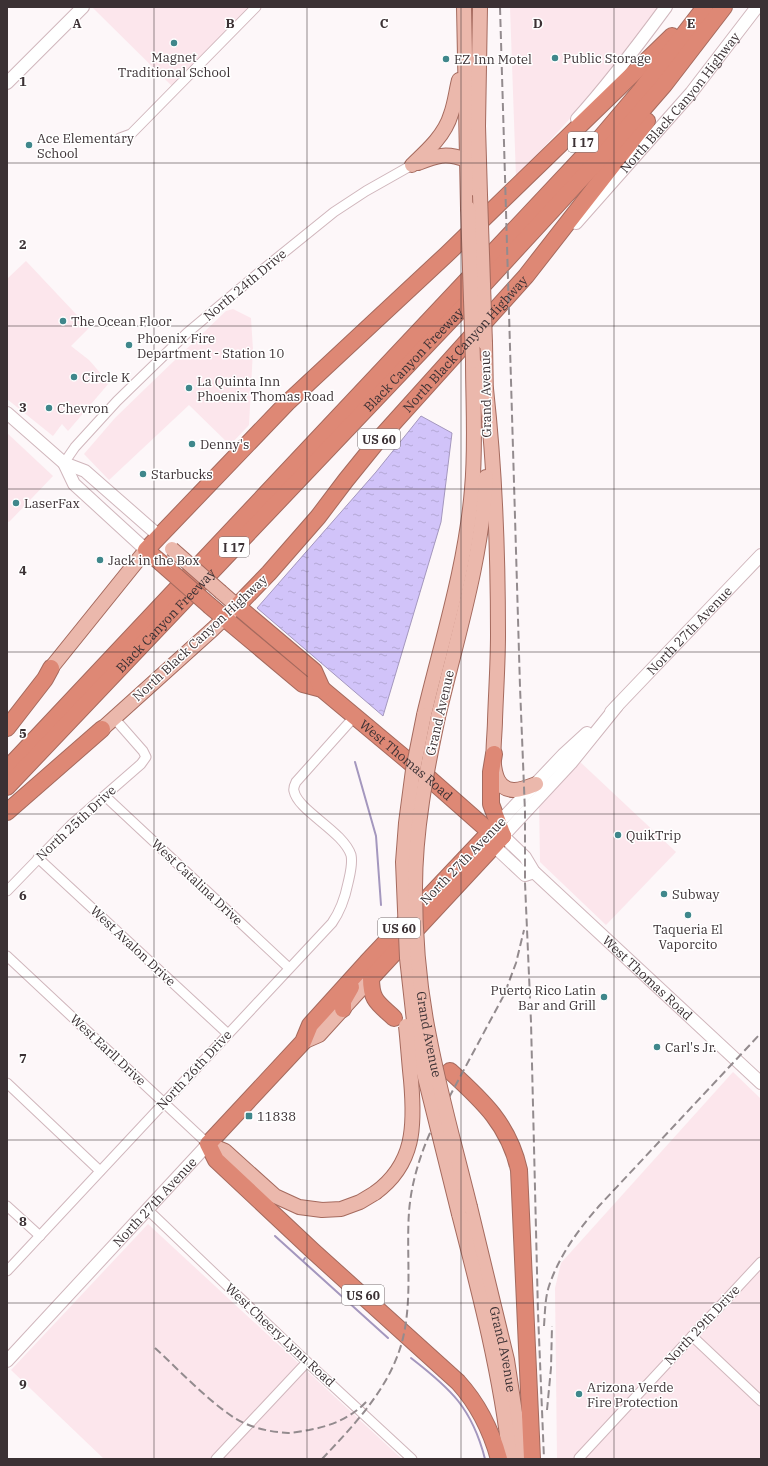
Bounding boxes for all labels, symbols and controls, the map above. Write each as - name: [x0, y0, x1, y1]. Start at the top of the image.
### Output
- text: A: [72, 15, 82, 32]
- text: B: [225, 15, 235, 32]
- text: C: [380, 15, 389, 32]
- text: D: [533, 15, 543, 32]
- text: E: [687, 15, 695, 32]
- street label: North Black Canyon Highway: [616, 29, 743, 176]
- marker: Magnet Traditional School: [169, 38, 179, 48]
- place label: Magnet Traditional School: [118, 49, 230, 81]
- place label: Public Storage: [563, 50, 651, 67]
- place label: EZ Inn Motel: [454, 51, 532, 68]
- marker: Public Storage: [550, 53, 560, 63]
- marker: EZ Inn Motel: [441, 54, 451, 64]
- text: 1: [19, 73, 27, 90]
- place label: Ace Elementary School: [37, 130, 134, 162]
- road number: I 17: [568, 132, 598, 152]
- marker: Ace Elementary School: [24, 140, 34, 150]
- text: 2: [19, 236, 27, 253]
- street label: North 24th Drive: [200, 245, 290, 325]
- street label: North Black Canyon Highway: [399, 272, 531, 416]
- street label: Black Canyon Freeway: [360, 303, 467, 415]
- place label: The Ocean Floor: [71, 313, 172, 330]
- marker: The Ocean Floor: [58, 316, 68, 326]
- place label: Phoenix Fire Department - Station 10: [137, 330, 285, 362]
- marker: Phoenix Fire Department - Station 10: [124, 340, 134, 350]
- street label: Grand Avenue: [477, 350, 495, 438]
- place label: Circle K: [82, 369, 130, 386]
- marker: Circle K: [69, 372, 79, 382]
- place label: La Quinta Inn Phoenix Thomas Road: [197, 373, 334, 405]
- marker: La Quinta Inn Phoenix Thomas Road: [184, 383, 194, 393]
- text: 3: [19, 399, 27, 416]
- place label: Chevron: [57, 400, 109, 417]
- marker: Chevron: [44, 403, 54, 413]
- road number: US 60: [358, 429, 400, 449]
- place label: Denny's: [200, 436, 249, 453]
- marker: Denny's: [187, 439, 197, 449]
- place label: Starbucks: [151, 466, 213, 483]
- marker: Starbucks: [138, 469, 148, 479]
- place label: LaserFax: [24, 495, 80, 512]
- marker: LaserFax: [11, 498, 21, 508]
- road number: I 17: [219, 537, 249, 557]
- place label: Jack in the Box: [108, 552, 200, 569]
- marker: Jack in the Box: [95, 555, 105, 565]
- text: 4: [19, 562, 27, 579]
- street label: Black Canyon Freeway: [112, 564, 219, 676]
- street label: North Black Canyon Highway: [129, 571, 271, 705]
- street label: North 27th Avenue: [643, 582, 735, 678]
- street label: Grand Avenue: [422, 669, 458, 757]
- street label: West Thomas Road: [356, 716, 456, 804]
- text: 5: [19, 725, 27, 742]
- street label: North 25th Drive: [32, 782, 120, 864]
- street label: North 27th Avenue: [417, 813, 509, 909]
- place label: QuikTrip: [626, 827, 681, 844]
- marker: QuikTrip: [613, 830, 623, 840]
- street label: West Catalina Drive: [148, 835, 246, 929]
- place label: Subway: [672, 886, 719, 903]
- text: 6: [19, 887, 27, 904]
- marker: Subway: [659, 889, 669, 899]
- street label: West Avalon Drive: [87, 902, 179, 990]
- marker: Taqueria El Vaporcito: [683, 910, 693, 920]
- road number: US 60: [378, 918, 420, 938]
- place label: Taqueria El Vaporcito: [653, 921, 723, 953]
- street label: West Thomas Road: [599, 932, 696, 1024]
- place label: Puerto Rico Latin Bar and Grill: [491, 982, 596, 1014]
- street label: Grand Avenue: [413, 990, 446, 1079]
- marker: Puerto Rico Latin Bar and Grill: [599, 992, 609, 1002]
- street label: West Earll Drive: [66, 1010, 150, 1090]
- street label: North 26th Drive: [153, 1026, 235, 1114]
- place label: Carl's Jr.: [665, 1039, 716, 1056]
- marker: Carl's Jr.: [652, 1042, 662, 1052]
- text: 7: [19, 1050, 27, 1067]
- place label: 11838: [257, 1108, 296, 1125]
- marker: 11838: [244, 1111, 254, 1121]
- street label: North 27th Avenue: [109, 1153, 200, 1250]
- text: 8: [19, 1213, 27, 1230]
- street label: West Cheery Lynn Road: [221, 1280, 339, 1390]
- street label: North 29th Drive: [661, 1281, 743, 1369]
- road number: US 60: [342, 1285, 384, 1305]
- street label: Grand Avenue: [486, 1305, 520, 1393]
- text: 9: [19, 1376, 27, 1393]
- place label: Arizona Verde Fire Protection: [587, 1379, 678, 1411]
- marker: Arizona Verde Fire Protection: [574, 1389, 584, 1399]

